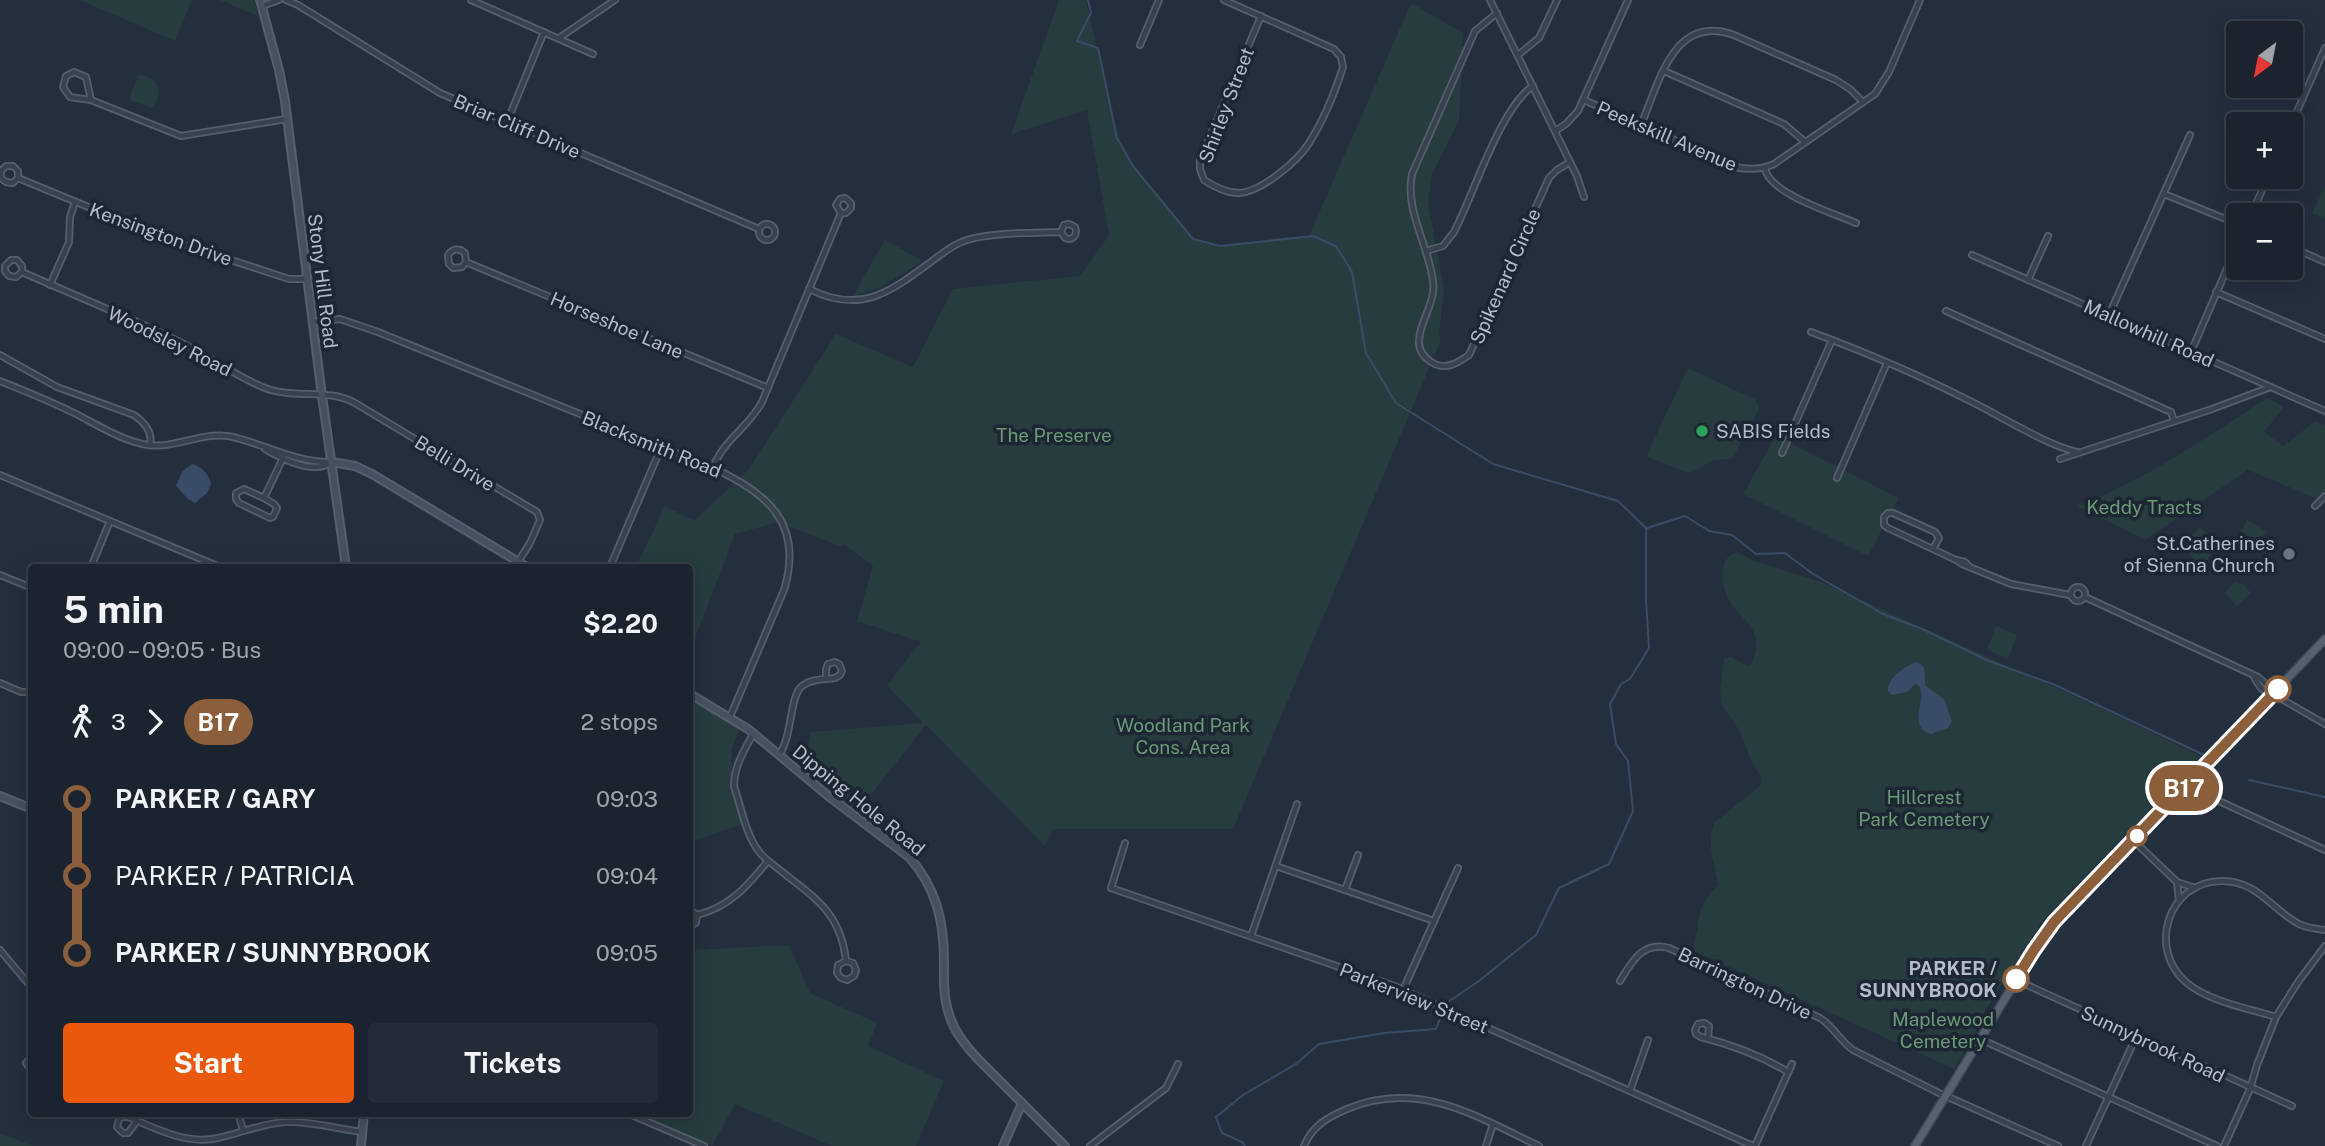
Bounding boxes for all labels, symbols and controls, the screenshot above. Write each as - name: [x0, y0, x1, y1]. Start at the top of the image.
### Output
- north arrow: [2226, 21, 2303, 98]
- map controls: [2226, 21, 2303, 280]
- street label: Shirley Street: [1194, 44, 1258, 166]
- street label: Briar Cliff Drive: [450, 89, 584, 163]
- street label: Peekskill Avenue: [1594, 97, 1740, 175]
- button: +: [2226, 112, 2303, 189]
- street label: Kensington Drive: [87, 198, 235, 270]
- button: −: [2226, 203, 2303, 280]
- street label: Spikenard Circle: [1465, 205, 1545, 347]
- street label: Stony Hill Road: [304, 212, 342, 350]
- street label: Horseshoe Lane: [547, 287, 687, 363]
- street label: Mallowhill Road: [2081, 294, 2217, 372]
- street label: Woodsley Road: [104, 301, 236, 381]
- street label: Blacksmith Road: [579, 406, 725, 482]
- place label: SABIS Fields: [1716, 420, 1830, 442]
- marker: SABIS Fields: [1694, 423, 1710, 439]
- park label: The Preserve: [996, 424, 1112, 446]
- street label: Belli Drive: [411, 431, 499, 495]
- park label: Keddy Tracts: [2086, 496, 2202, 518]
- place label: St.Catherines of Sienna Church: [2124, 532, 2275, 576]
- marker: St.Catherines of Sienna Church: [2281, 546, 2297, 562]
- text: 5 min: [63, 587, 164, 632]
- text: $2.20: [583, 608, 658, 639]
- text: 09:00 – 09:05 · Bus: [63, 636, 261, 663]
- unlabelled marker: [2265, 676, 2291, 702]
- icon: walk: [63, 703, 101, 741]
- icon: forward: [136, 703, 174, 741]
- text: 3: [111, 708, 126, 735]
- text: B17: [198, 708, 239, 736]
- text: 2 stops: [580, 708, 658, 735]
- park label: Woodland Park Cons. Area: [1116, 714, 1250, 758]
- street label: Dipping Hole Road: [789, 740, 929, 860]
- line badge: B17: [2144, 765, 2224, 811]
- text: B17: [2163, 774, 2205, 802]
- text: PARKER / GARY: [115, 783, 316, 814]
- text: 09:03: [596, 785, 658, 812]
- park label: Hillcrest Park Cemetery: [1858, 786, 1990, 830]
- unlabelled marker: [2127, 826, 2147, 846]
- text: PARKER / PATRICIA: [115, 860, 355, 891]
- text: 09:04: [596, 862, 658, 889]
- text: PARKER / SUNNYBROOK: [115, 937, 431, 968]
- text: 09:05: [596, 939, 658, 966]
- street label: Barrington Drive: [1675, 942, 1815, 1024]
- place label: PARKER / SUNNYBROOK: [1859, 957, 1997, 1001]
- street label: Parkerview Street: [1336, 958, 1492, 1038]
- marker: PARKER / SUNNYBROOK: [2003, 966, 2029, 992]
- street label: Sunnybrook Road: [2078, 1001, 2228, 1087]
- park label: Maplewood Cemetery: [1892, 1008, 1994, 1052]
- button: Start: [63, 1023, 354, 1103]
- button: Tickets: [368, 1023, 658, 1103]

